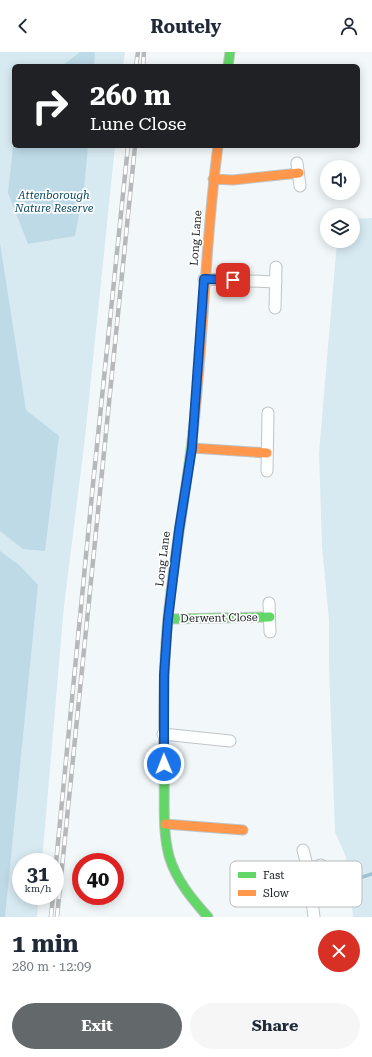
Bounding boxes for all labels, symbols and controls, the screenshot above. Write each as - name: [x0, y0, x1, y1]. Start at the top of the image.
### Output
- icon: back: [12, 15, 34, 37]
- icon: person: [338, 15, 360, 37]
- text: Routely: [151, 16, 221, 37]
- text: 260 m: [90, 79, 171, 112]
- icon: right: [24, 80, 76, 132]
- text: Lune Close: [90, 113, 186, 134]
- map controls: [320, 160, 360, 248]
- button: sound: [320, 160, 360, 200]
- park label: Attenborough Nature Reserve: [14, 189, 94, 215]
- button: layers: [320, 208, 360, 248]
- street label: Long Lane: [188, 210, 204, 266]
- pin: [216, 263, 250, 297]
- icon: arrive: [222, 269, 244, 291]
- street label: Long Lane: [153, 531, 173, 587]
- street label: Derwent Close: [180, 611, 258, 625]
- position arrow: [143, 743, 185, 785]
- speed limit sign: 40: [72, 853, 124, 905]
- legend: [230, 861, 362, 907]
- text: 31: [27, 862, 49, 886]
- text: Fast: [263, 869, 284, 882]
- text: km/h: [25, 883, 51, 894]
- text: Slow: [263, 887, 290, 900]
- text: 1 min: [12, 930, 79, 958]
- button: close: [318, 930, 360, 972]
- text: 280 m · 12:09: [12, 959, 91, 974]
- button: Exit: [12, 1003, 182, 1049]
- button: Share: [190, 1003, 360, 1049]

